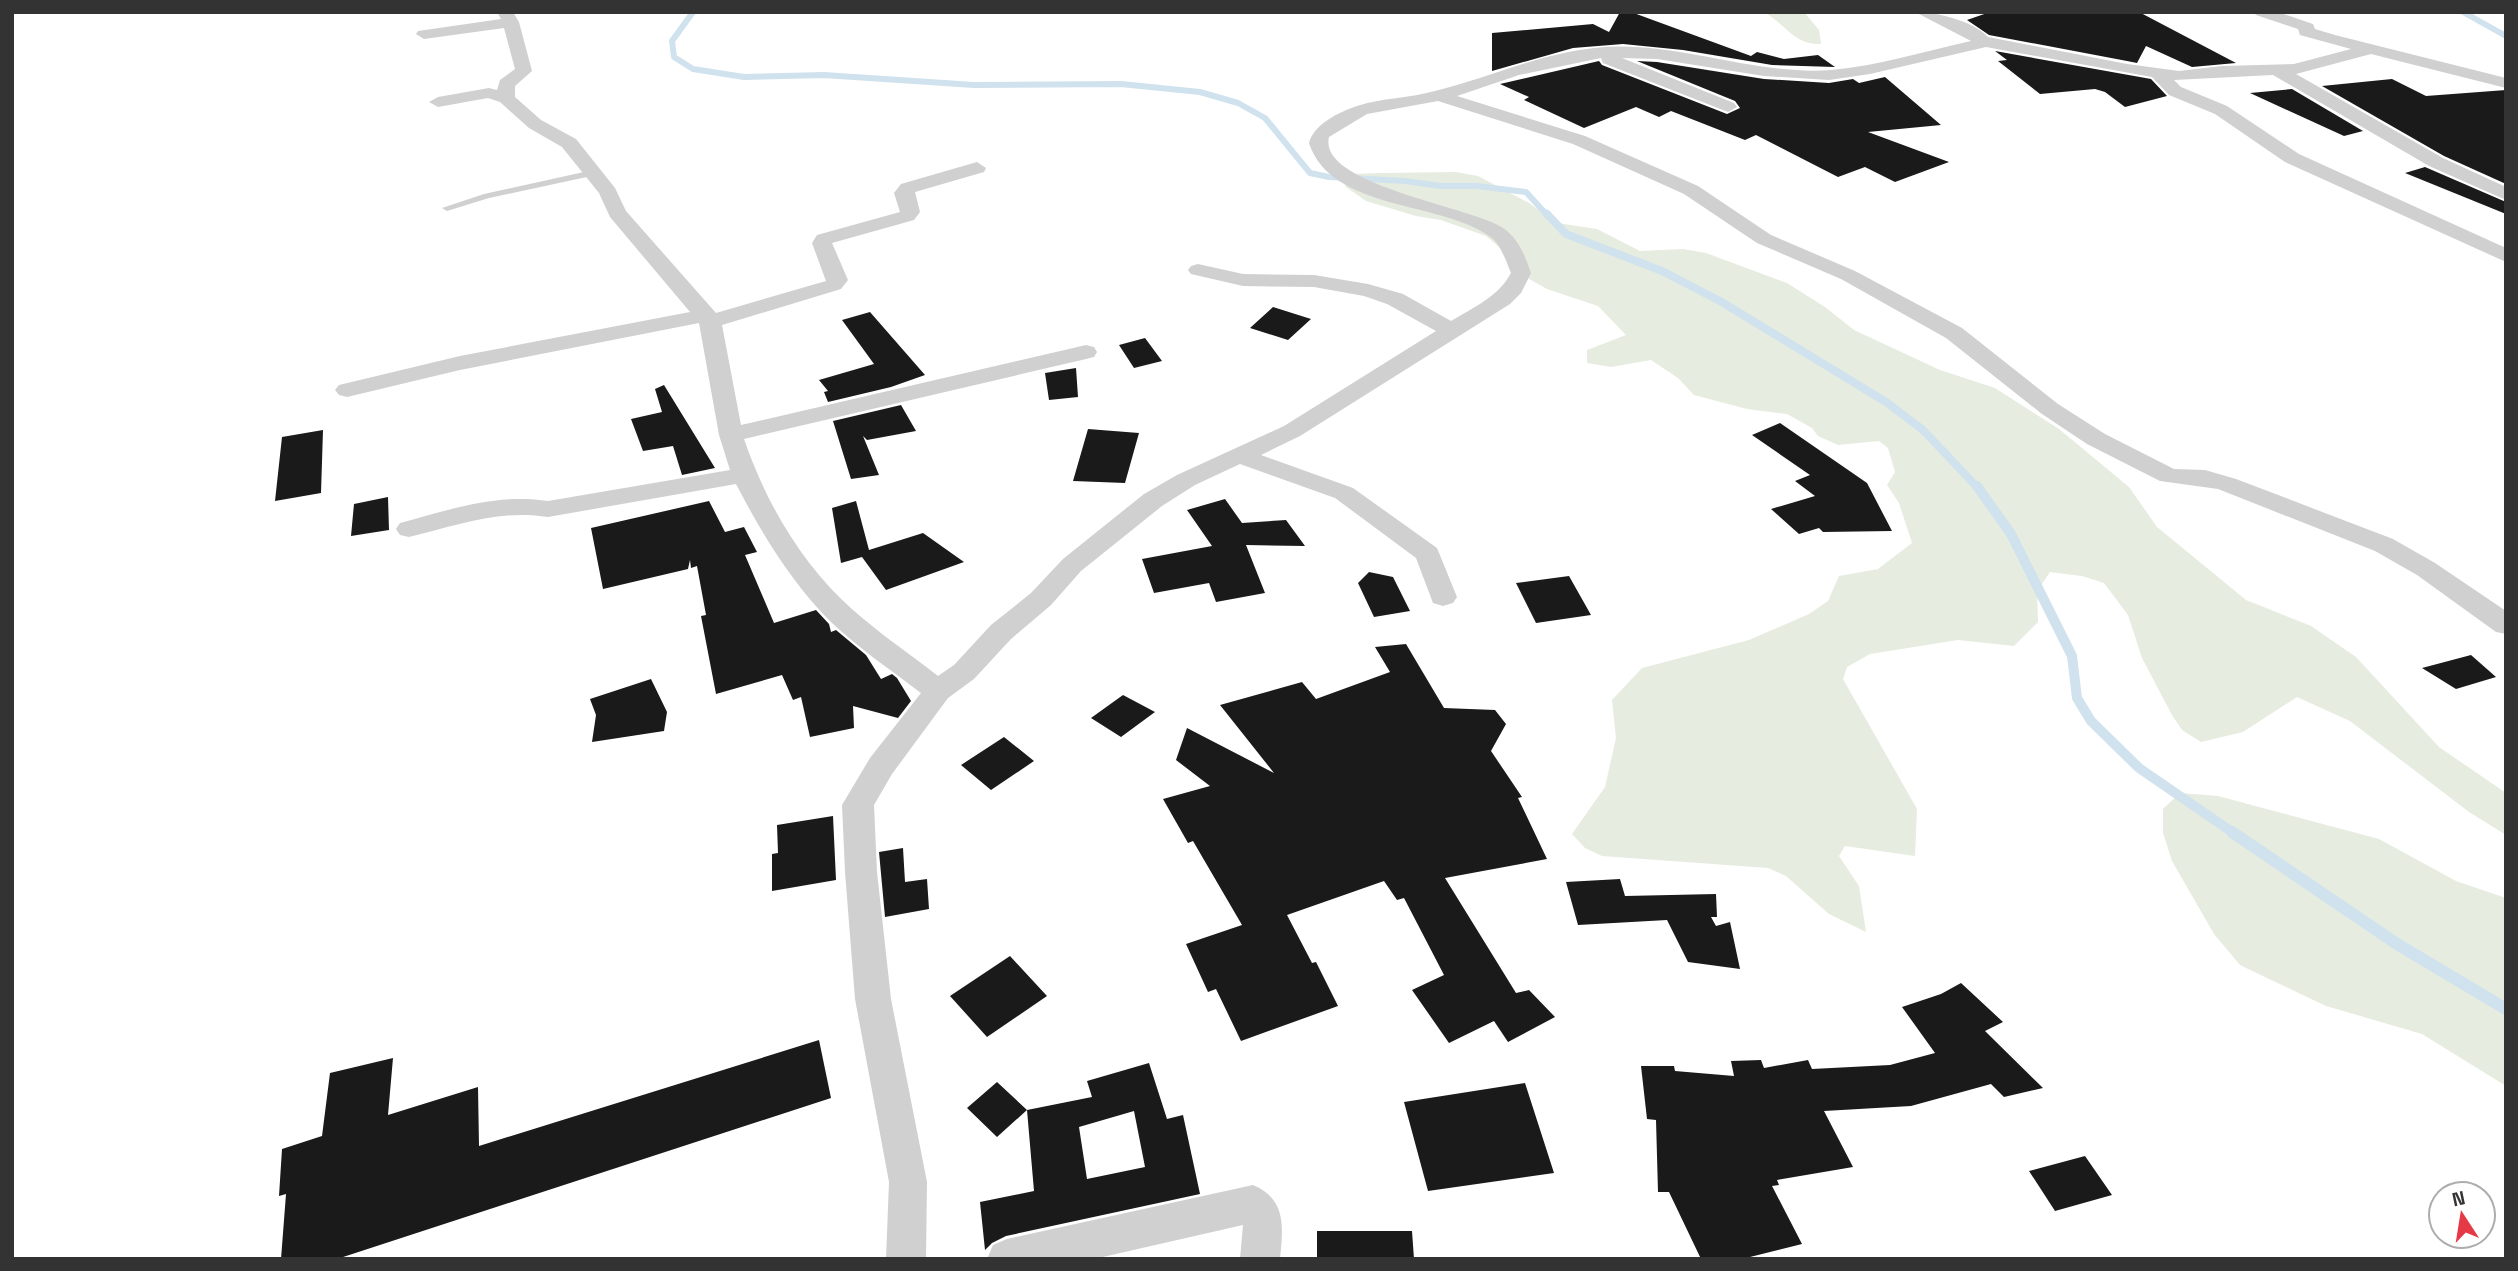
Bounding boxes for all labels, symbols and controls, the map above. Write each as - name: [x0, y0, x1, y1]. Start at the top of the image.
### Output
- north arrow: [2427, 1180, 2497, 1250]
- text: N: [2450, 1185, 2467, 1212]

